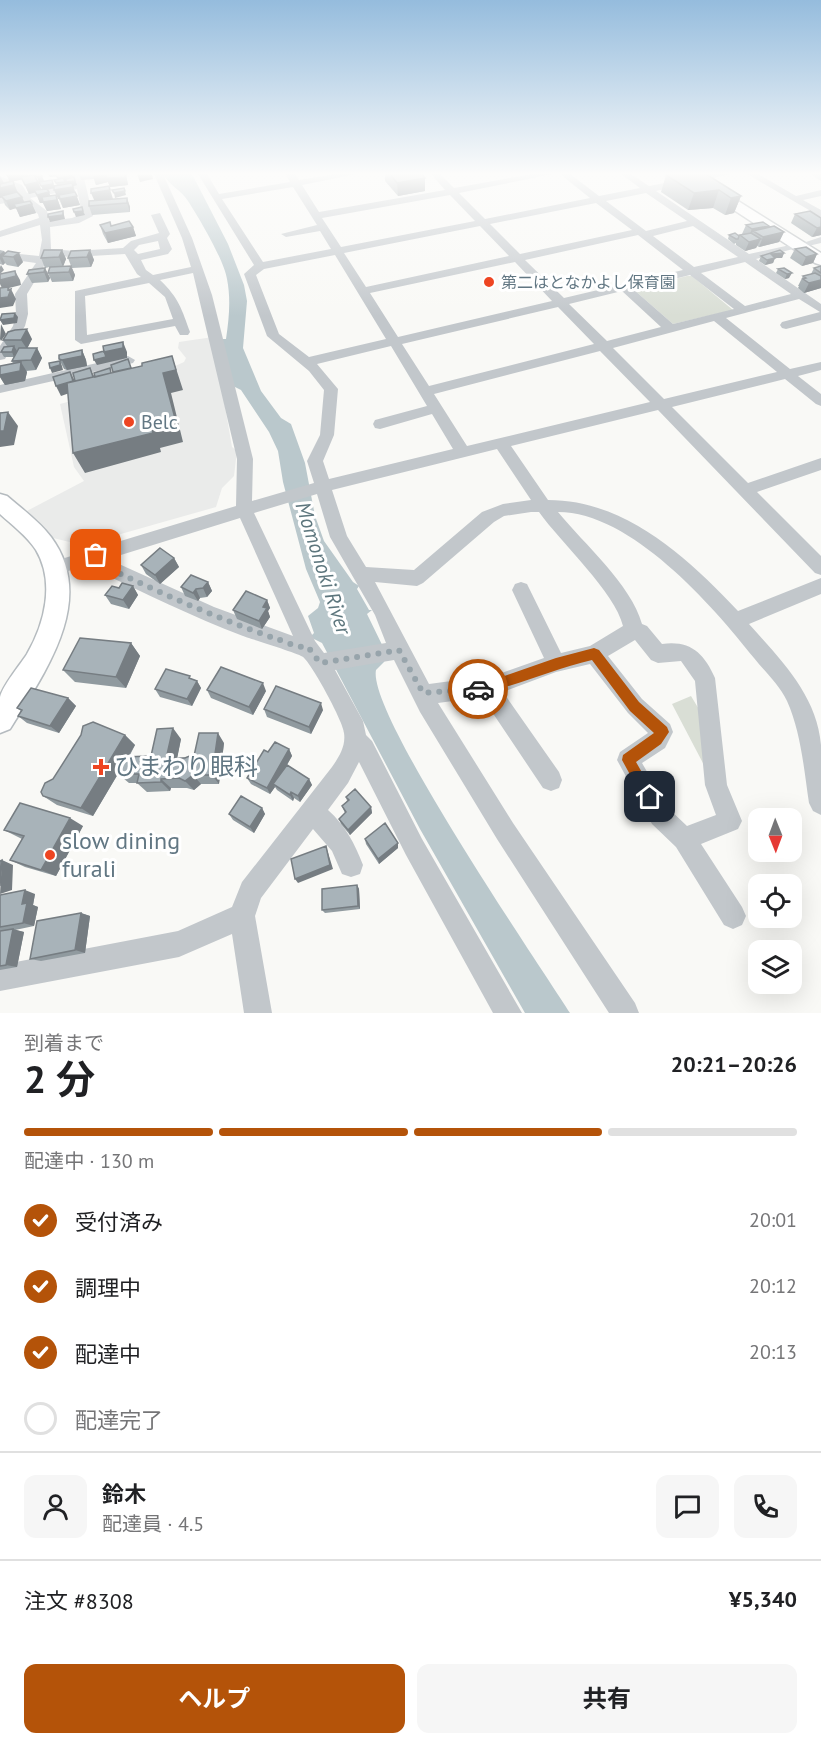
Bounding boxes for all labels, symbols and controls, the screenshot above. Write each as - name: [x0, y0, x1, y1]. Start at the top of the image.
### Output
- place label: 第二はとなかよし保育園: [501, 272, 676, 292]
- marker: 第二はとなかよし保育園: [482, 275, 496, 289]
- place label: Belc: [141, 409, 178, 435]
- marker: Belc: [122, 415, 136, 429]
- water label: Momonoki River: [289, 498, 358, 639]
- pin: [70, 529, 121, 580]
- icon: bag: [79, 538, 112, 571]
- courier: [448, 659, 508, 719]
- icon: car: [462, 673, 495, 706]
- place label: ひまわり眼科: [114, 751, 258, 782]
- marker: ひまわり眼科: [92, 758, 110, 776]
- pin: [624, 771, 675, 822]
- icon: home: [633, 780, 666, 813]
- north arrow: [748, 808, 802, 862]
- map controls: [748, 808, 802, 994]
- place label: slow dining furali: [62, 825, 180, 884]
- marker: slow dining furali: [43, 848, 57, 862]
- button: locate: [748, 874, 802, 928]
- button: layers: [748, 940, 802, 994]
- text: 到着まで: [24, 1030, 104, 1056]
- text: 20:21–20:26: [671, 1050, 797, 1078]
- text: 2 分: [24, 1053, 95, 1104]
- text: 配達中 · 130 m: [24, 1148, 154, 1174]
- icon: check: [24, 1204, 57, 1237]
- text: 20:01: [749, 1207, 797, 1233]
- text: 受付済み: [75, 1208, 163, 1236]
- icon: check: [24, 1270, 57, 1303]
- text: 20:12: [749, 1273, 797, 1299]
- text: 調理中: [75, 1274, 141, 1302]
- icon: check: [24, 1336, 57, 1369]
- text: 20:13: [749, 1339, 797, 1365]
- text: 配達中: [75, 1340, 141, 1368]
- text: 配達完了: [75, 1406, 163, 1434]
- button: person: [24, 1475, 87, 1538]
- button: chat: [656, 1475, 719, 1538]
- button: phone: [734, 1475, 797, 1538]
- text: 鈴木: [102, 1480, 146, 1508]
- text: 配達員 · 4.5: [102, 1511, 204, 1537]
- text: ¥5,340: [729, 1585, 797, 1613]
- text: 注文 #8308: [24, 1587, 134, 1615]
- button: ヘルプ: [24, 1664, 405, 1733]
- button: 共有: [417, 1664, 797, 1733]

